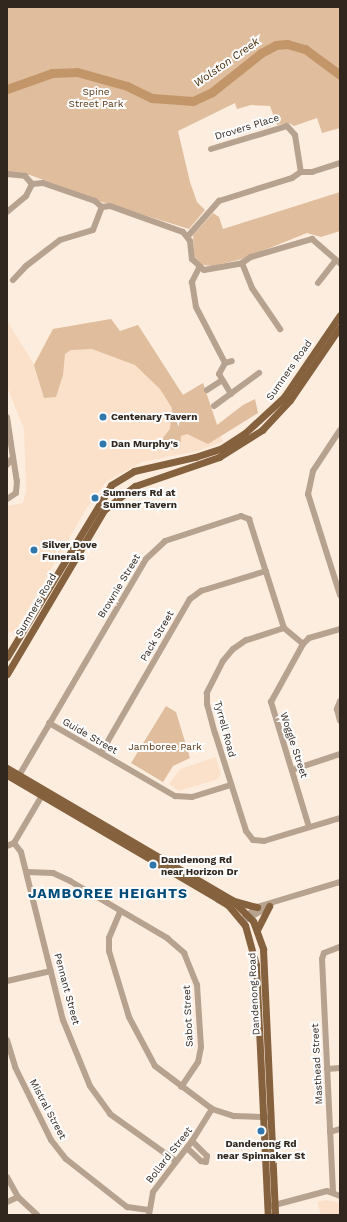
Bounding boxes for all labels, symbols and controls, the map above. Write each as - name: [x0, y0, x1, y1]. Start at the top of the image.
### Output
- water label: Wolston Creek: [192, 36, 262, 90]
- park label: Spine Street Park: [68, 85, 124, 108]
- street label: Drovers Place: [213, 111, 281, 143]
- street label: Sumners Road: [264, 337, 314, 403]
- place label: Centenary Tavern: [111, 411, 198, 423]
- marker: Centenary Tavern: [98, 412, 108, 422]
- place label: Dan Murphy's: [111, 438, 178, 450]
- marker: Dan Murphy's: [98, 439, 108, 449]
- place label: Sumners Rd at Sumner Tavern: [103, 486, 177, 510]
- marker: Sumners Rd at Sumner Tavern: [90, 493, 100, 503]
- place label: Silver Dove Funerals: [42, 538, 97, 562]
- marker: Silver Dove Funerals: [29, 545, 39, 555]
- street label: Brownie Street: [95, 552, 143, 620]
- street label: Sumners Road: [13, 571, 59, 639]
- street label: Pack Street: [138, 609, 176, 663]
- street label: Tyrrell Road: [212, 699, 238, 759]
- street label: Woggle Street: [278, 711, 310, 779]
- street label: Guide Street: [60, 715, 120, 757]
- park label: Jamboree Park: [128, 741, 202, 753]
- place label: Dandenong Rd near Horizon Dr: [161, 853, 238, 876]
- marker: Dandenong Rd near Horizon Dr: [148, 860, 158, 870]
- district label: JAMBOREE HEIGHTS: [28, 885, 188, 901]
- street label: Pennant Street: [52, 952, 82, 1026]
- street label: Dandenong Road: [246, 952, 262, 1036]
- street label: Sabot Street: [180, 985, 196, 1047]
- street label: Masthead Street: [309, 1023, 325, 1105]
- street label: Mistral Street: [27, 1077, 69, 1141]
- street label: Bollard Street: [143, 1125, 195, 1185]
- marker: Dandenong Rd near Spinnaker St: [256, 1126, 266, 1136]
- place label: Dandenong Rd near Spinnaker St: [217, 1137, 305, 1160]

